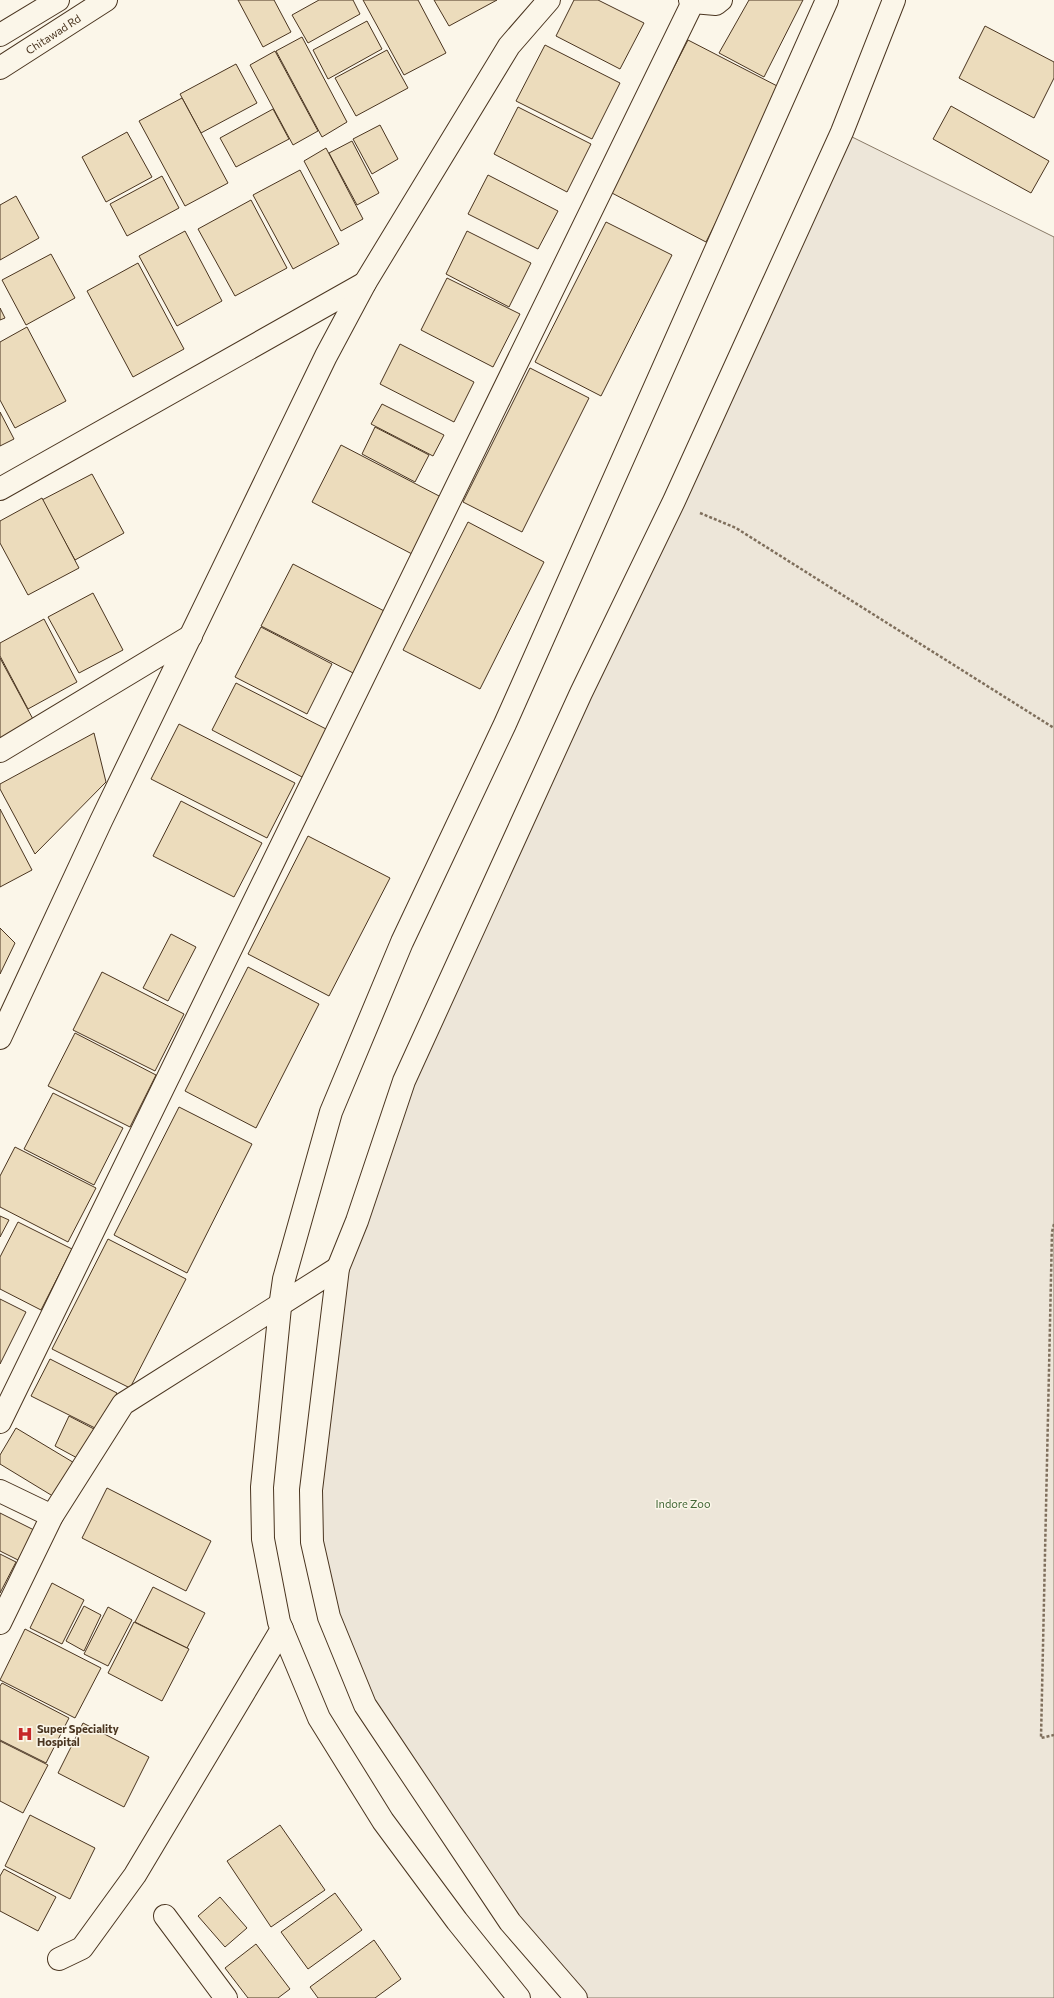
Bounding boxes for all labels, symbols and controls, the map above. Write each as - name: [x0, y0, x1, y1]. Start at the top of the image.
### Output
- street label: Chitawad Rd: [23, 11, 83, 57]
- park label: Indore Zoo: [656, 1497, 711, 1510]
- place label: Super Speciality Hospital: [37, 1722, 119, 1748]
- hospital icon: Super Speciality Hospital: [16, 1725, 34, 1743]

